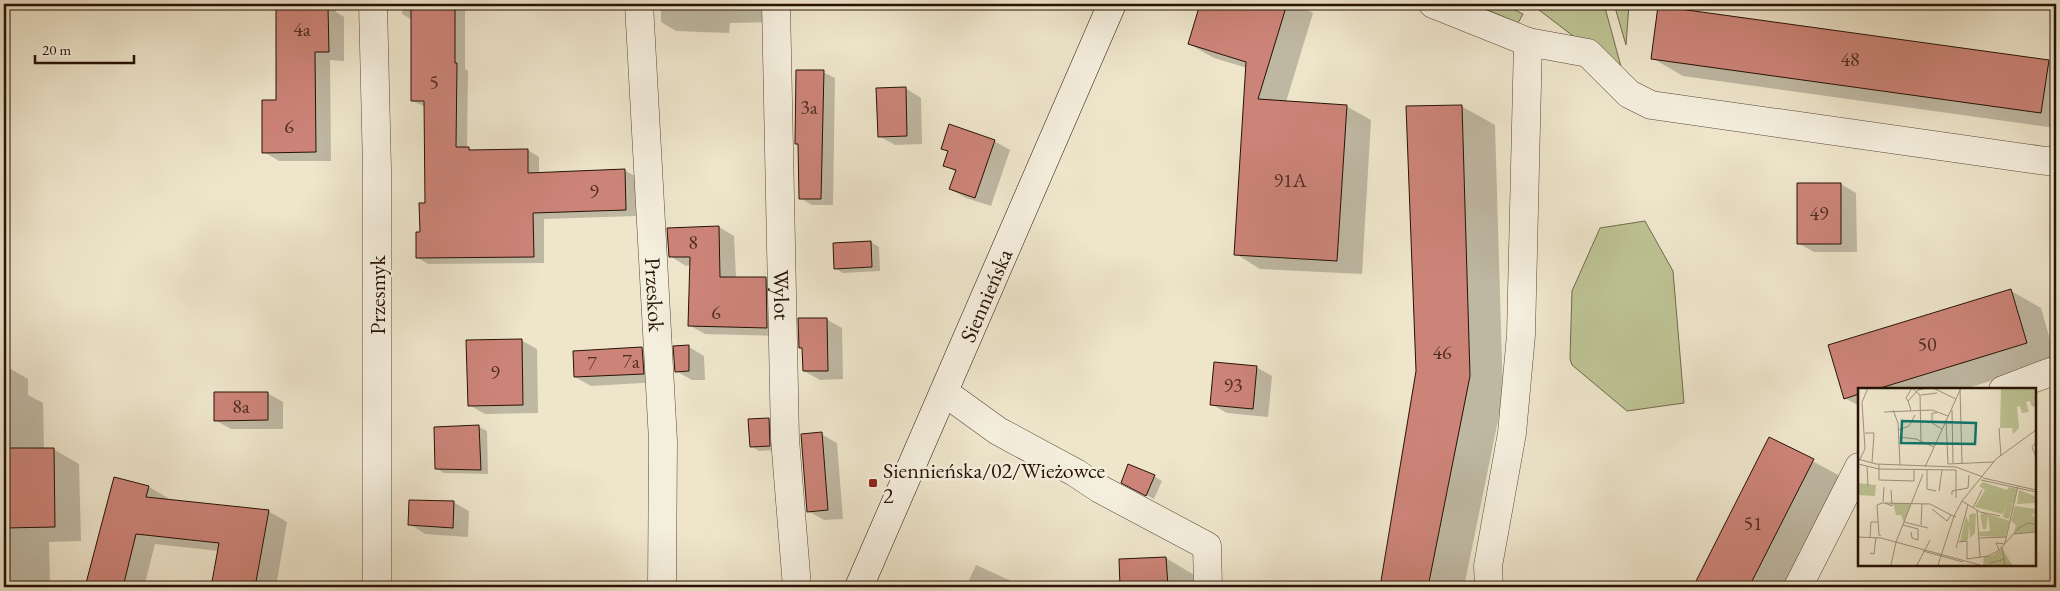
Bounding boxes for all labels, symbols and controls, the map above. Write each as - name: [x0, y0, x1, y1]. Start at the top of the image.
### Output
- house number: 4a: [293, 16, 311, 42]
- scale bar: [35, 32, 134, 64]
- text: 20 m: [42, 40, 71, 59]
- house number: 48: [1840, 46, 1860, 72]
- house number: 5: [429, 69, 439, 95]
- house number: 3a: [800, 94, 818, 120]
- house number: 6: [284, 113, 294, 139]
- house number: 91A: [1273, 167, 1307, 193]
- house number: 9: [589, 178, 599, 204]
- house number: 49: [1809, 200, 1829, 226]
- house number: 8: [688, 229, 698, 255]
- street label: Siennieńska: [953, 244, 1019, 347]
- street label: Przesmyk: [363, 254, 392, 335]
- street label: Przeskok: [638, 256, 671, 333]
- street label: Wylot: [766, 269, 797, 321]
- house number: 6: [711, 299, 721, 325]
- house number: 50: [1917, 331, 1937, 357]
- house number: 46: [1432, 339, 1452, 365]
- house number: 7a: [622, 348, 640, 374]
- house number: 7: [587, 350, 597, 376]
- house number: 9: [490, 359, 500, 385]
- house number: 93: [1223, 372, 1243, 398]
- inset map: [1858, 388, 2035, 566]
- house number: 8a: [232, 393, 250, 419]
- place label: Siennieńska/02/Wieżowce 2: [883, 456, 1105, 510]
- marker: Siennieńska/02/Wieżowce 2: [867, 477, 879, 489]
- house number: 51: [1743, 510, 1763, 536]

